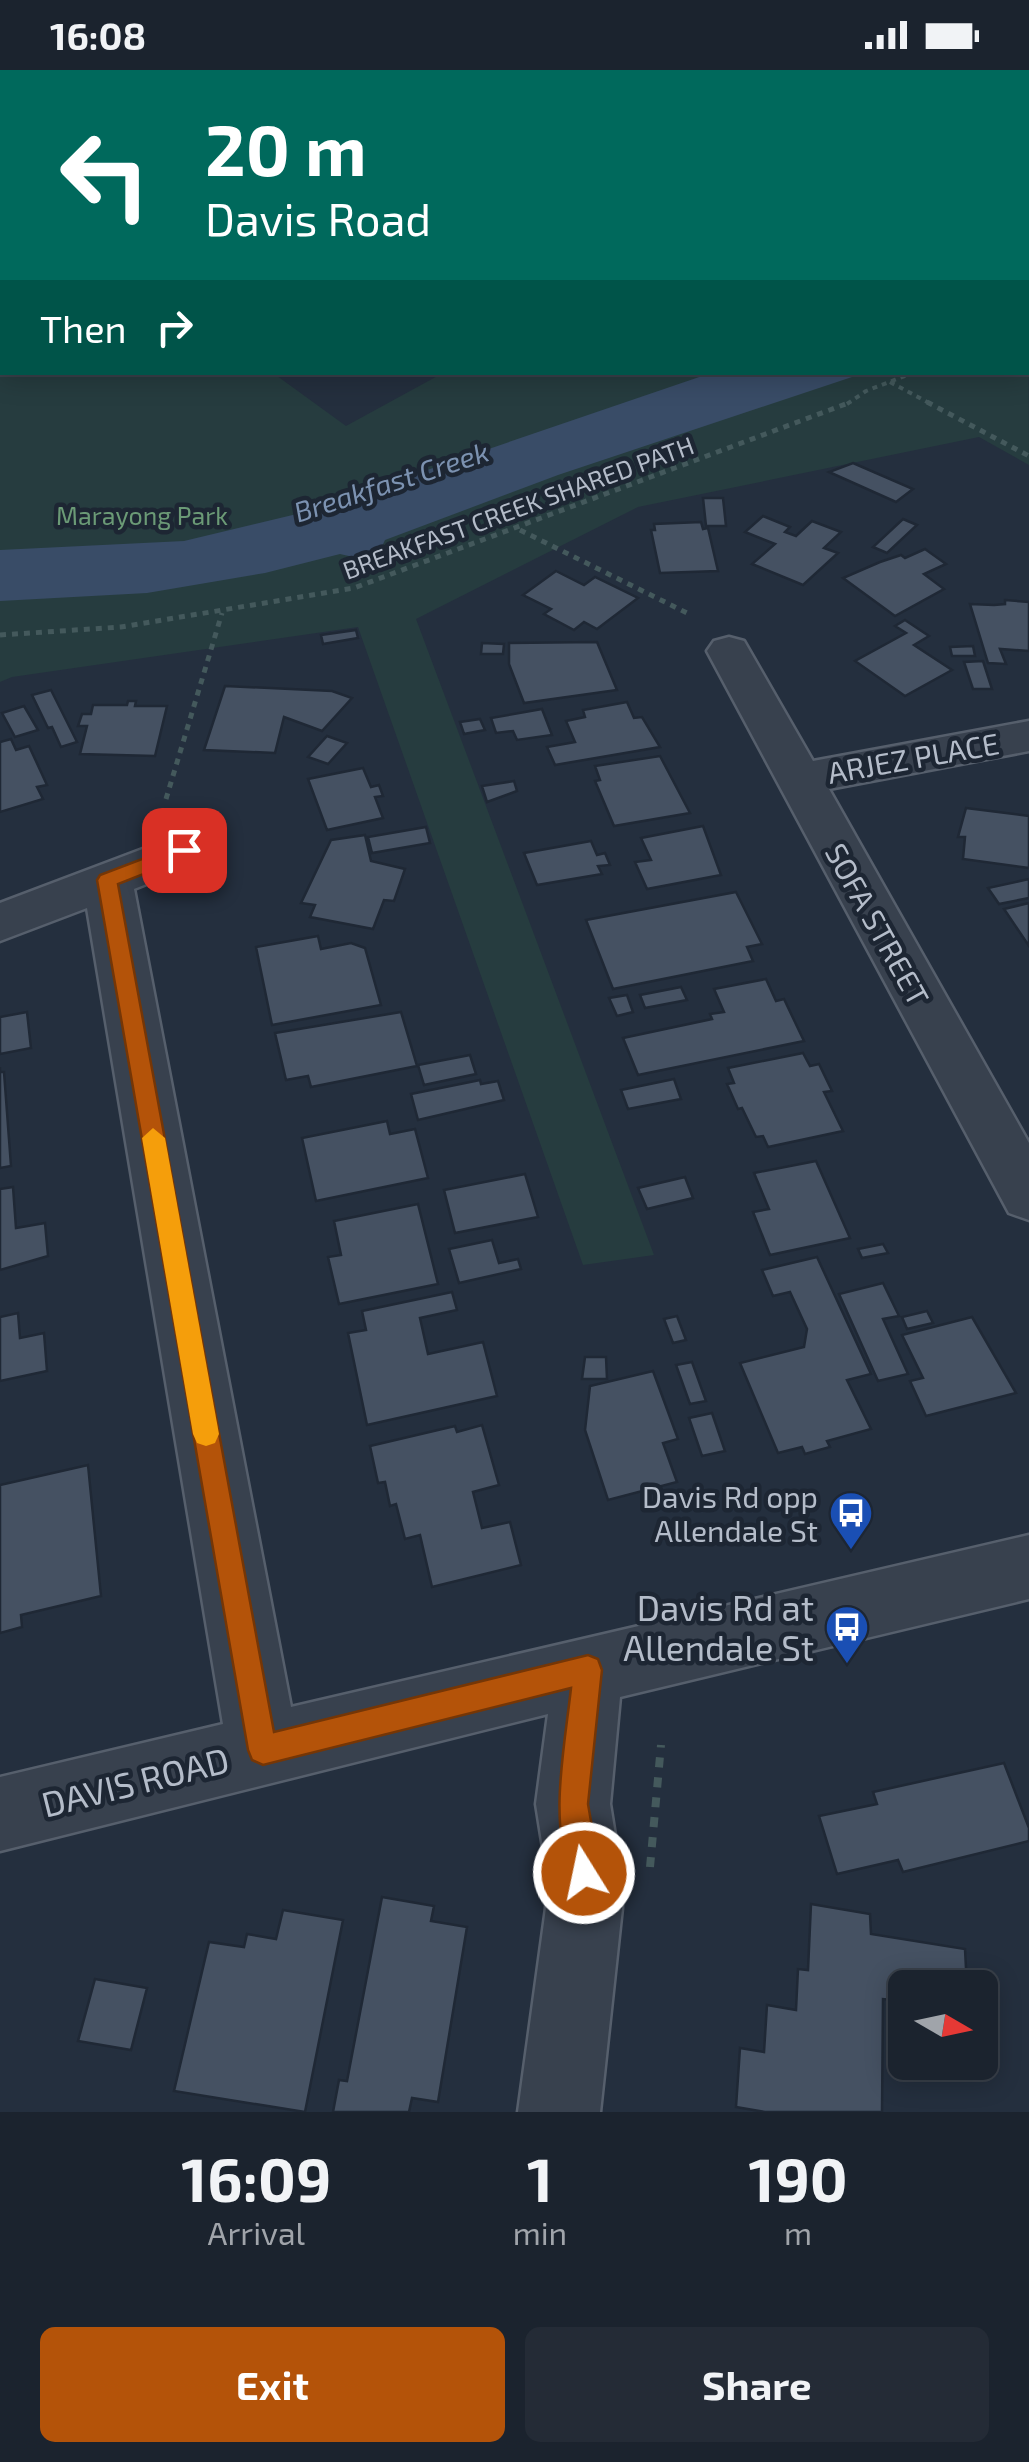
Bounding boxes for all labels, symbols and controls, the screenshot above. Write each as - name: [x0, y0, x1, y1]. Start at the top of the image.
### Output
- text: 16:08: [50, 12, 146, 58]
- text: 20 m: [205, 106, 367, 190]
- icon: left: [40, 110, 170, 240]
- text: Davis Road: [205, 191, 431, 245]
- icon: right: [147, 300, 202, 355]
- text: Then: [40, 305, 127, 351]
- street label: BREAKFAST CREEK SHARED PATH: [338, 429, 698, 585]
- water label: Breakfast Creek: [289, 434, 493, 528]
- park label: Marayong Park: [56, 500, 228, 530]
- street label: ARJEZ PLACE: [824, 724, 1002, 790]
- pin: [142, 808, 227, 893]
- icon: arrive: [157, 823, 212, 878]
- street label: SOFA STREET: [819, 837, 937, 1011]
- place label: Davis Rd opp Allendale St: [642, 1478, 818, 1548]
- bus stop icon: Davis Rd opp Allendale St: [828, 1490, 874, 1551]
- place label: Davis Rd at Allendale St: [623, 1586, 814, 1668]
- bus stop icon: Davis Rd at Allendale St: [824, 1604, 870, 1665]
- street label: DAVIS ROAD: [37, 1737, 233, 1825]
- position arrow: [532, 1821, 636, 1925]
- north arrow: [888, 1970, 998, 2080]
- map controls: [888, 1970, 998, 2080]
- text: 16:09: [181, 2142, 331, 2214]
- text: 1: [527, 2142, 553, 2214]
- text: 190: [749, 2142, 848, 2214]
- text: Arrival: [208, 2213, 305, 2251]
- text: min: [513, 2213, 567, 2251]
- text: m: [784, 2213, 812, 2251]
- button: Exit: [40, 2327, 505, 2442]
- button: Share: [525, 2327, 989, 2442]

